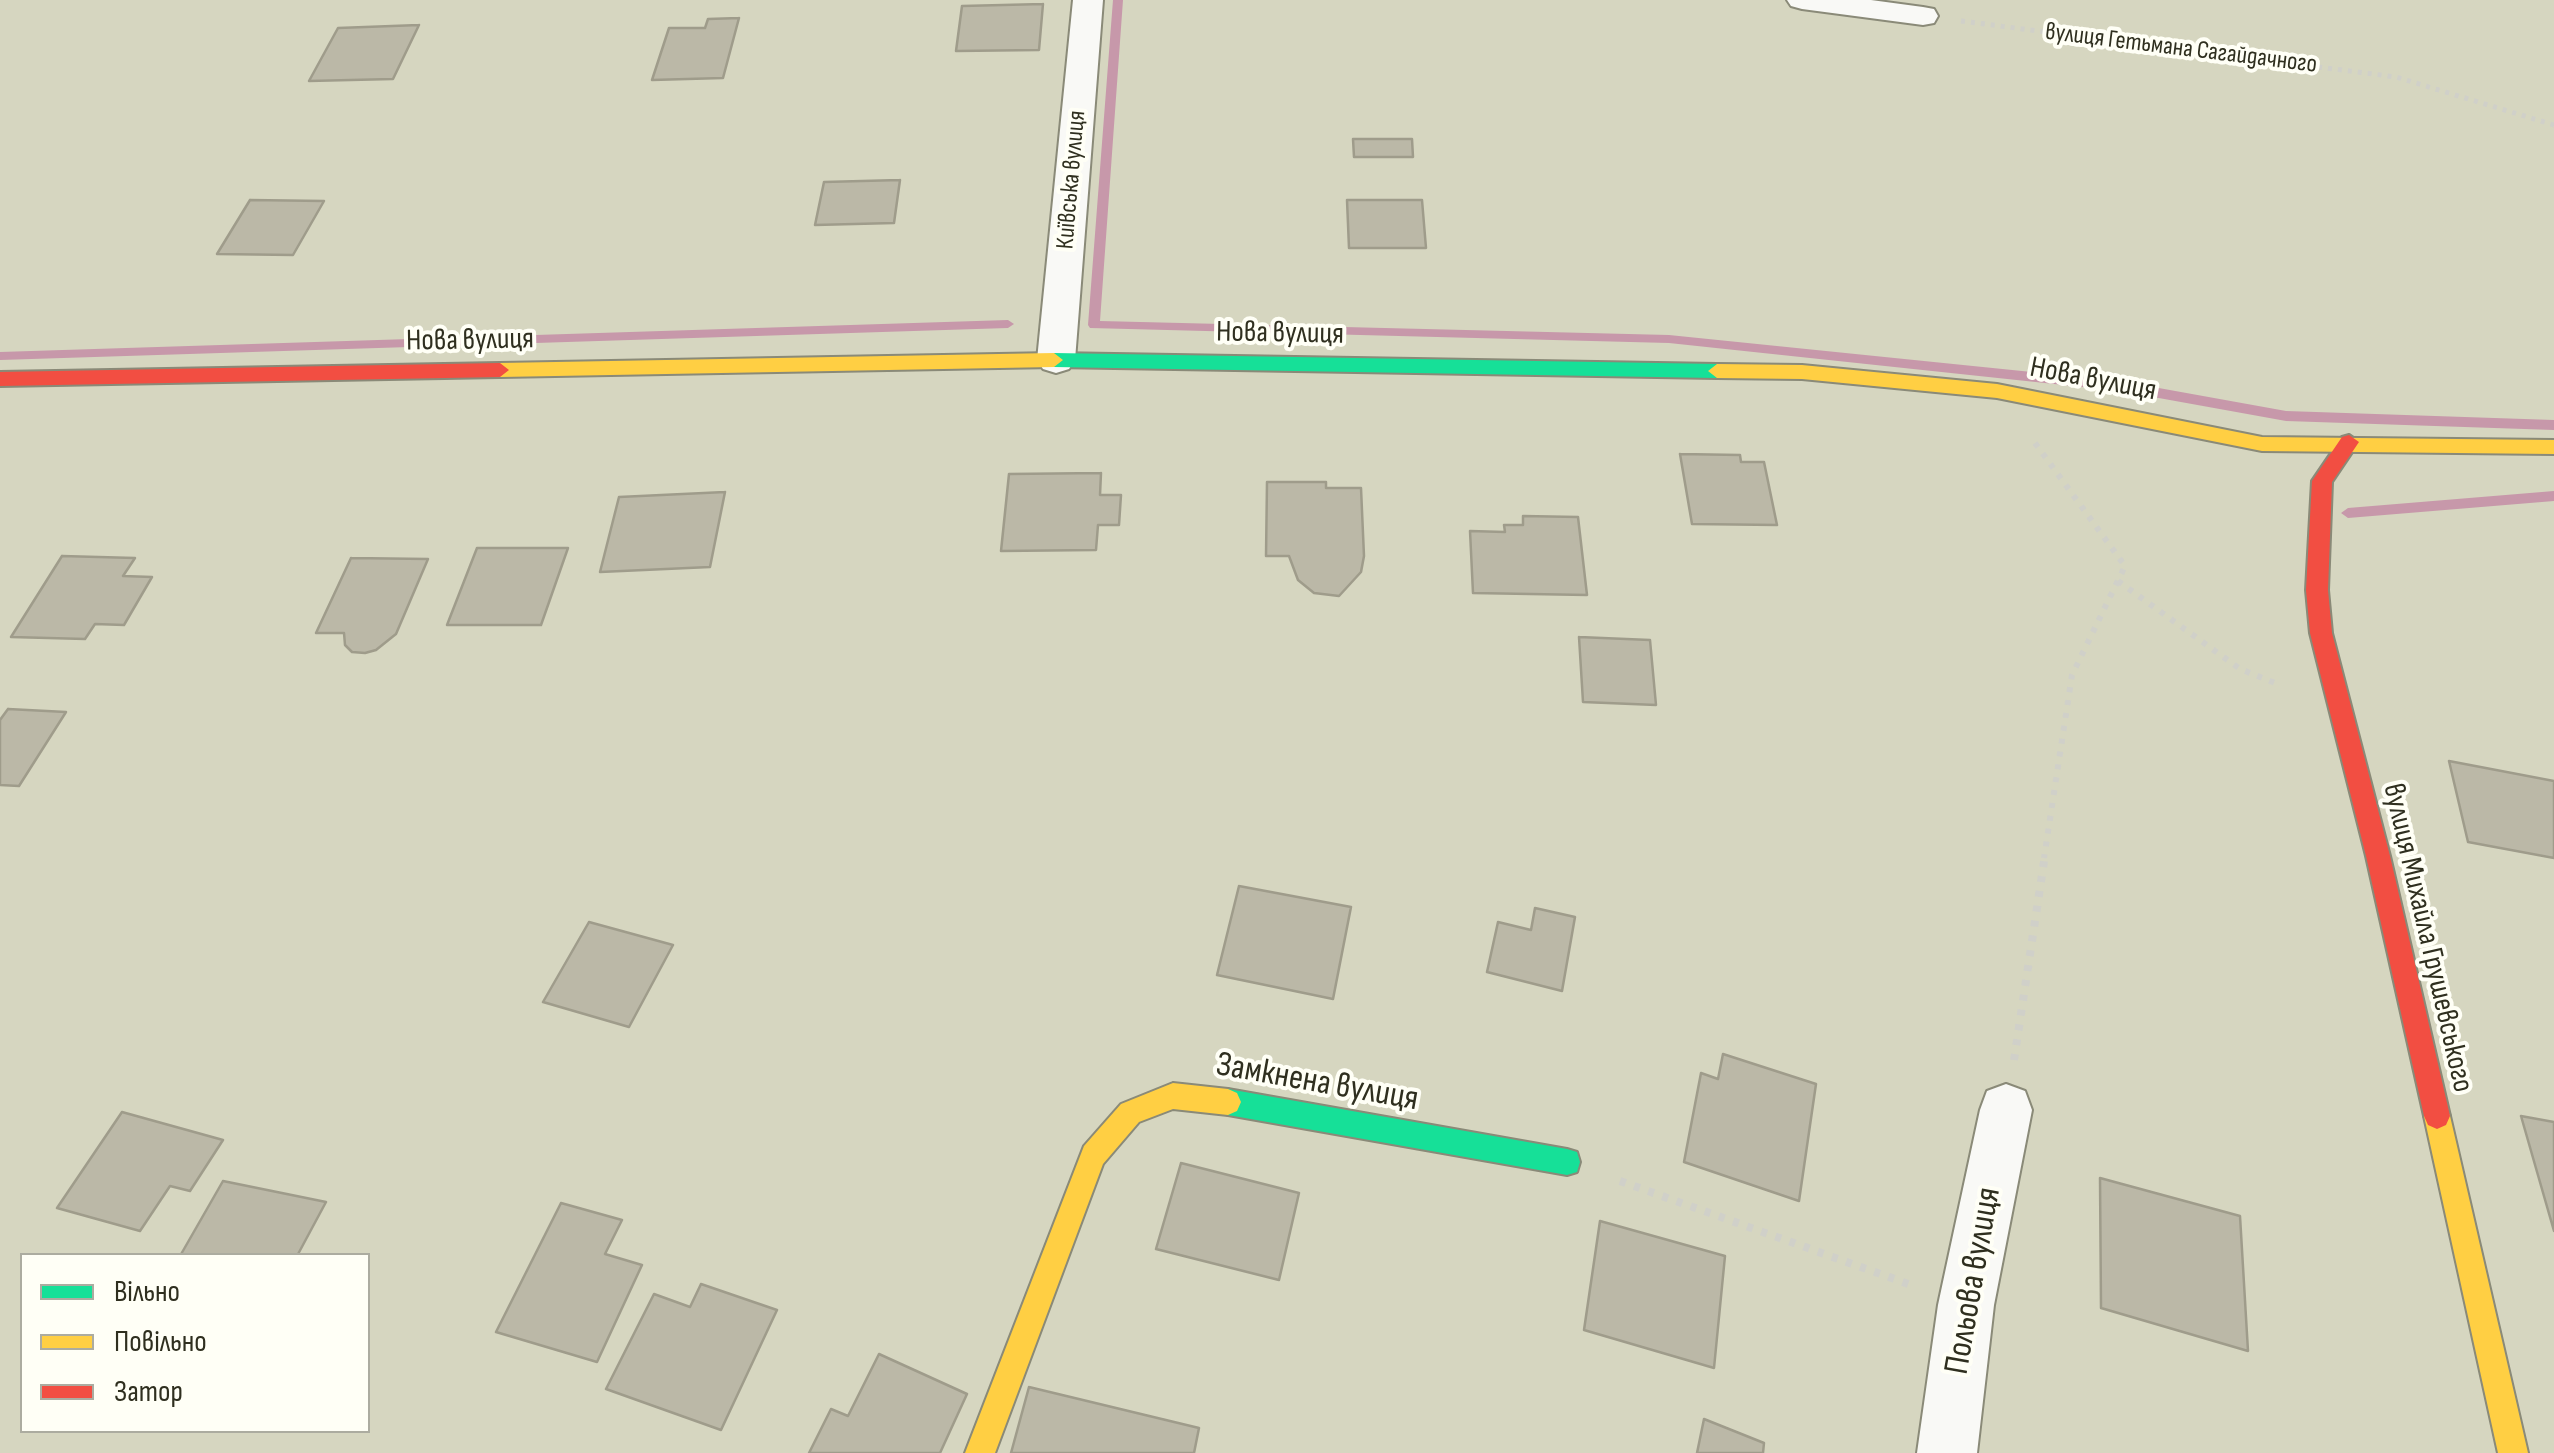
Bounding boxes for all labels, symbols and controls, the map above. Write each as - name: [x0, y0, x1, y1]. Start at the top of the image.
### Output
- street label: вулиця Гетьмана Сагайдачного: [2043, 17, 2319, 81]
- street label: Київська вулиця: [1051, 109, 1093, 251]
- street label: Нова вулиця: [1216, 315, 1344, 353]
- street label: Нова вулиця: [406, 322, 534, 360]
- street label: Нова вулиця: [2027, 350, 2159, 410]
- street label: вулиця Михайла Грушевського: [2374, 780, 2480, 1096]
- street label: Замкнена вулиця: [1213, 1045, 1421, 1121]
- street label: Польова вулиця: [1937, 1184, 2011, 1378]
- legend: [20, 1253, 370, 1433]
- text: Вільно: [114, 1274, 180, 1310]
- text: Повільно: [114, 1324, 207, 1360]
- text: Затор: [114, 1374, 183, 1410]

